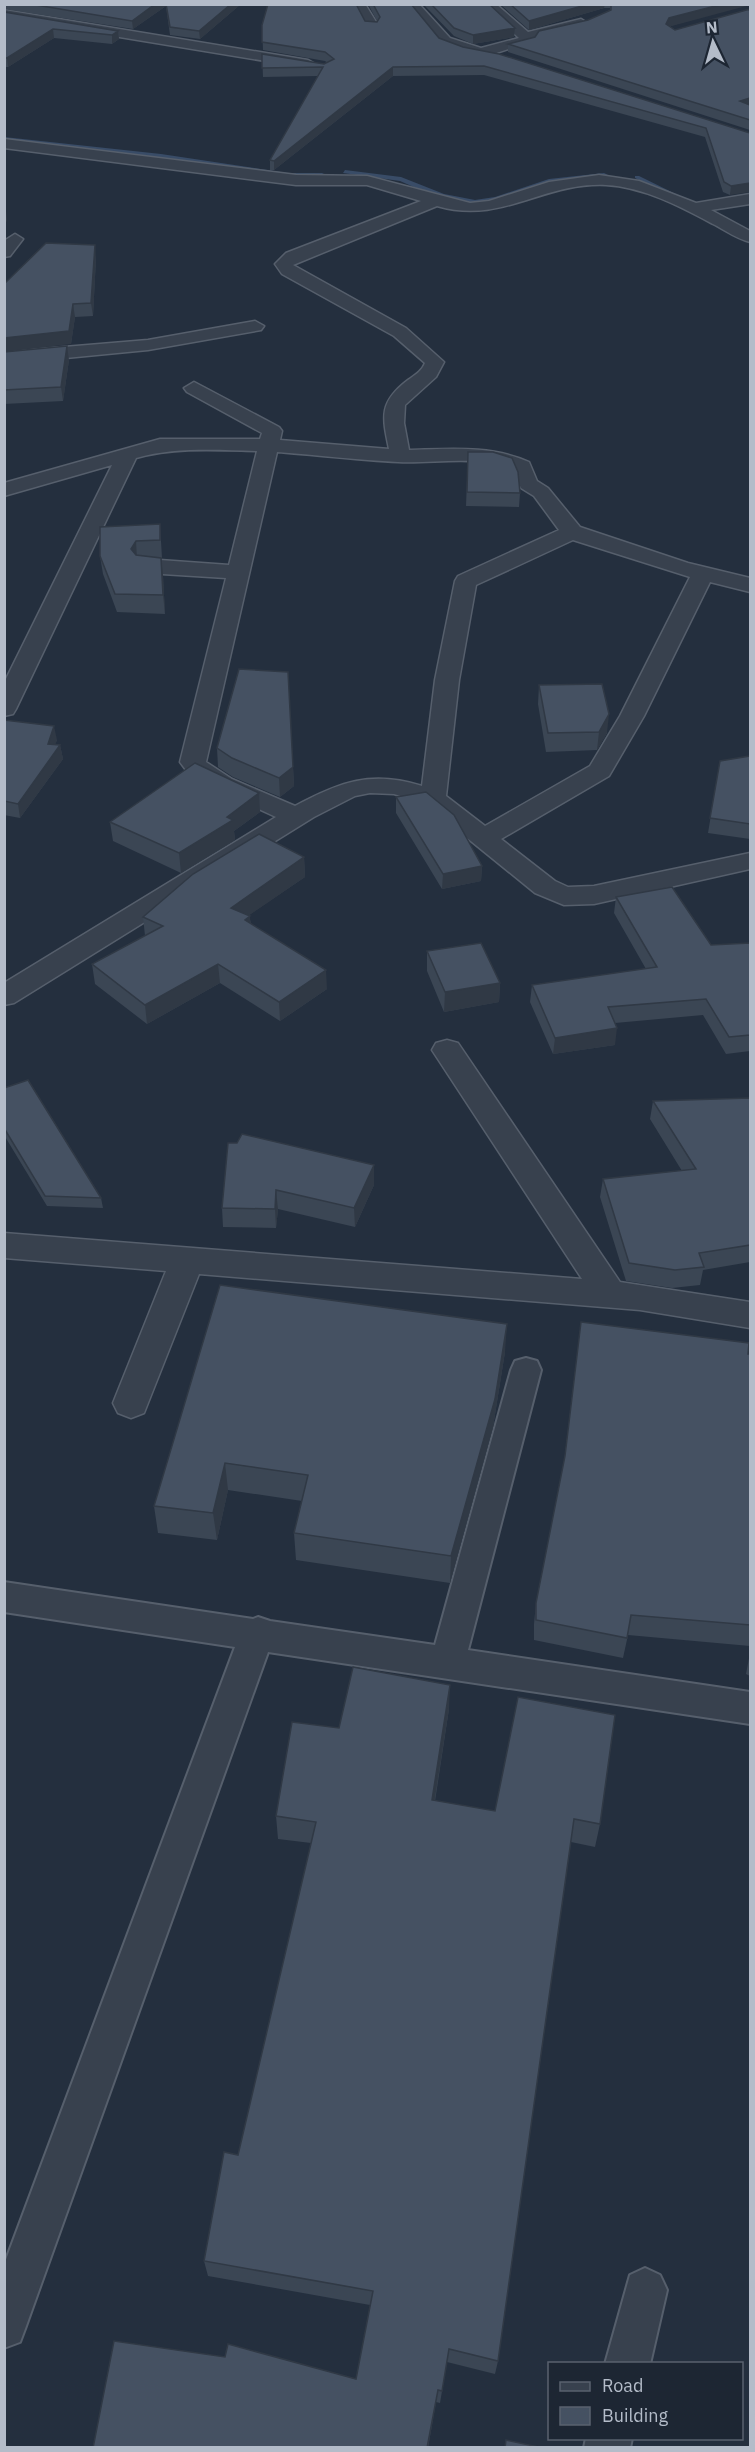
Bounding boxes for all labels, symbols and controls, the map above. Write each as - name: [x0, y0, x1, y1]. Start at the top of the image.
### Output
- north arrow: [683, 12, 743, 72]
- text: N: [705, 17, 718, 38]
- legend: [548, 2362, 743, 2440]
- text: Road: [602, 2374, 643, 2397]
- text: Building: [602, 2404, 669, 2427]

